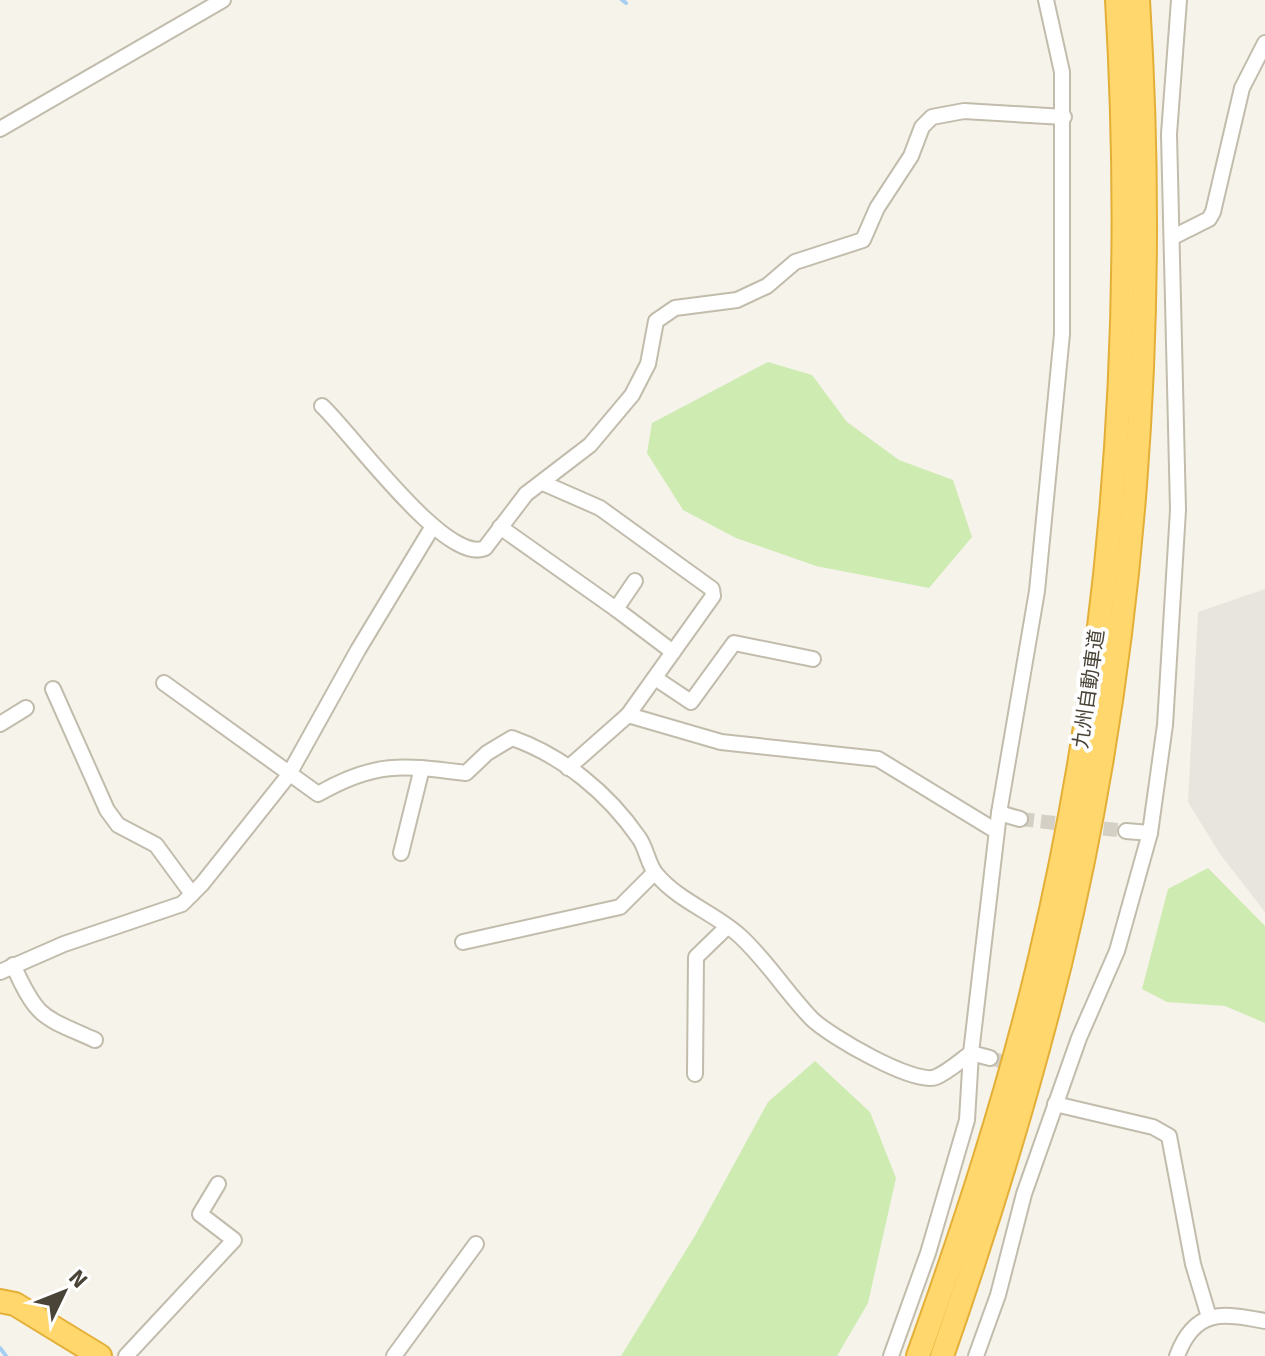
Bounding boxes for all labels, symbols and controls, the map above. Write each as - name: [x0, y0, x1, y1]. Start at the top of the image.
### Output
- street label: 九州自動車道: [1068, 628, 1110, 750]
- north arrow: [24, 1252, 104, 1332]
- text: N: [63, 1264, 93, 1294]

